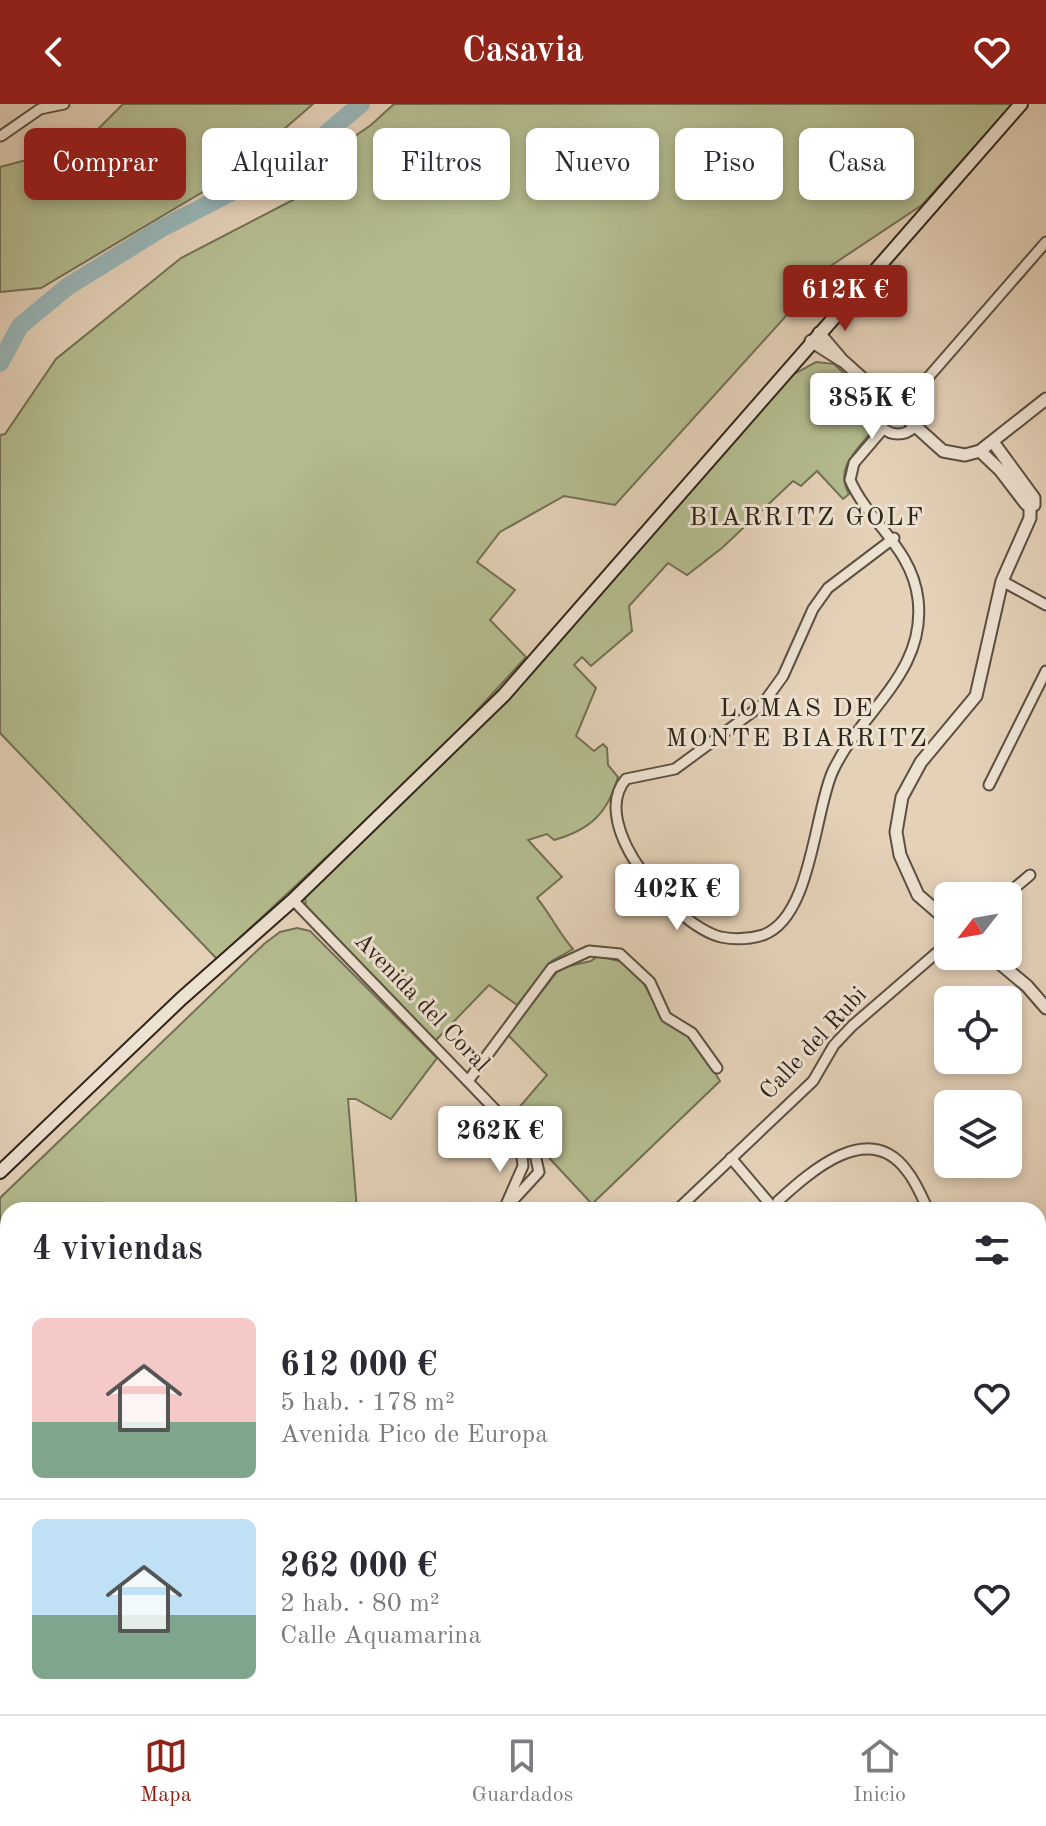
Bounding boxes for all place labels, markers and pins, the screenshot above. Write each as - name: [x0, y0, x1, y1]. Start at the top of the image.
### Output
- pin: 612K €: [780, 265, 910, 333]
- pin: 385K €: [807, 373, 937, 441]
- pin: 402K €: [612, 864, 742, 932]
- pin: 262K €: [435, 1106, 565, 1174]

